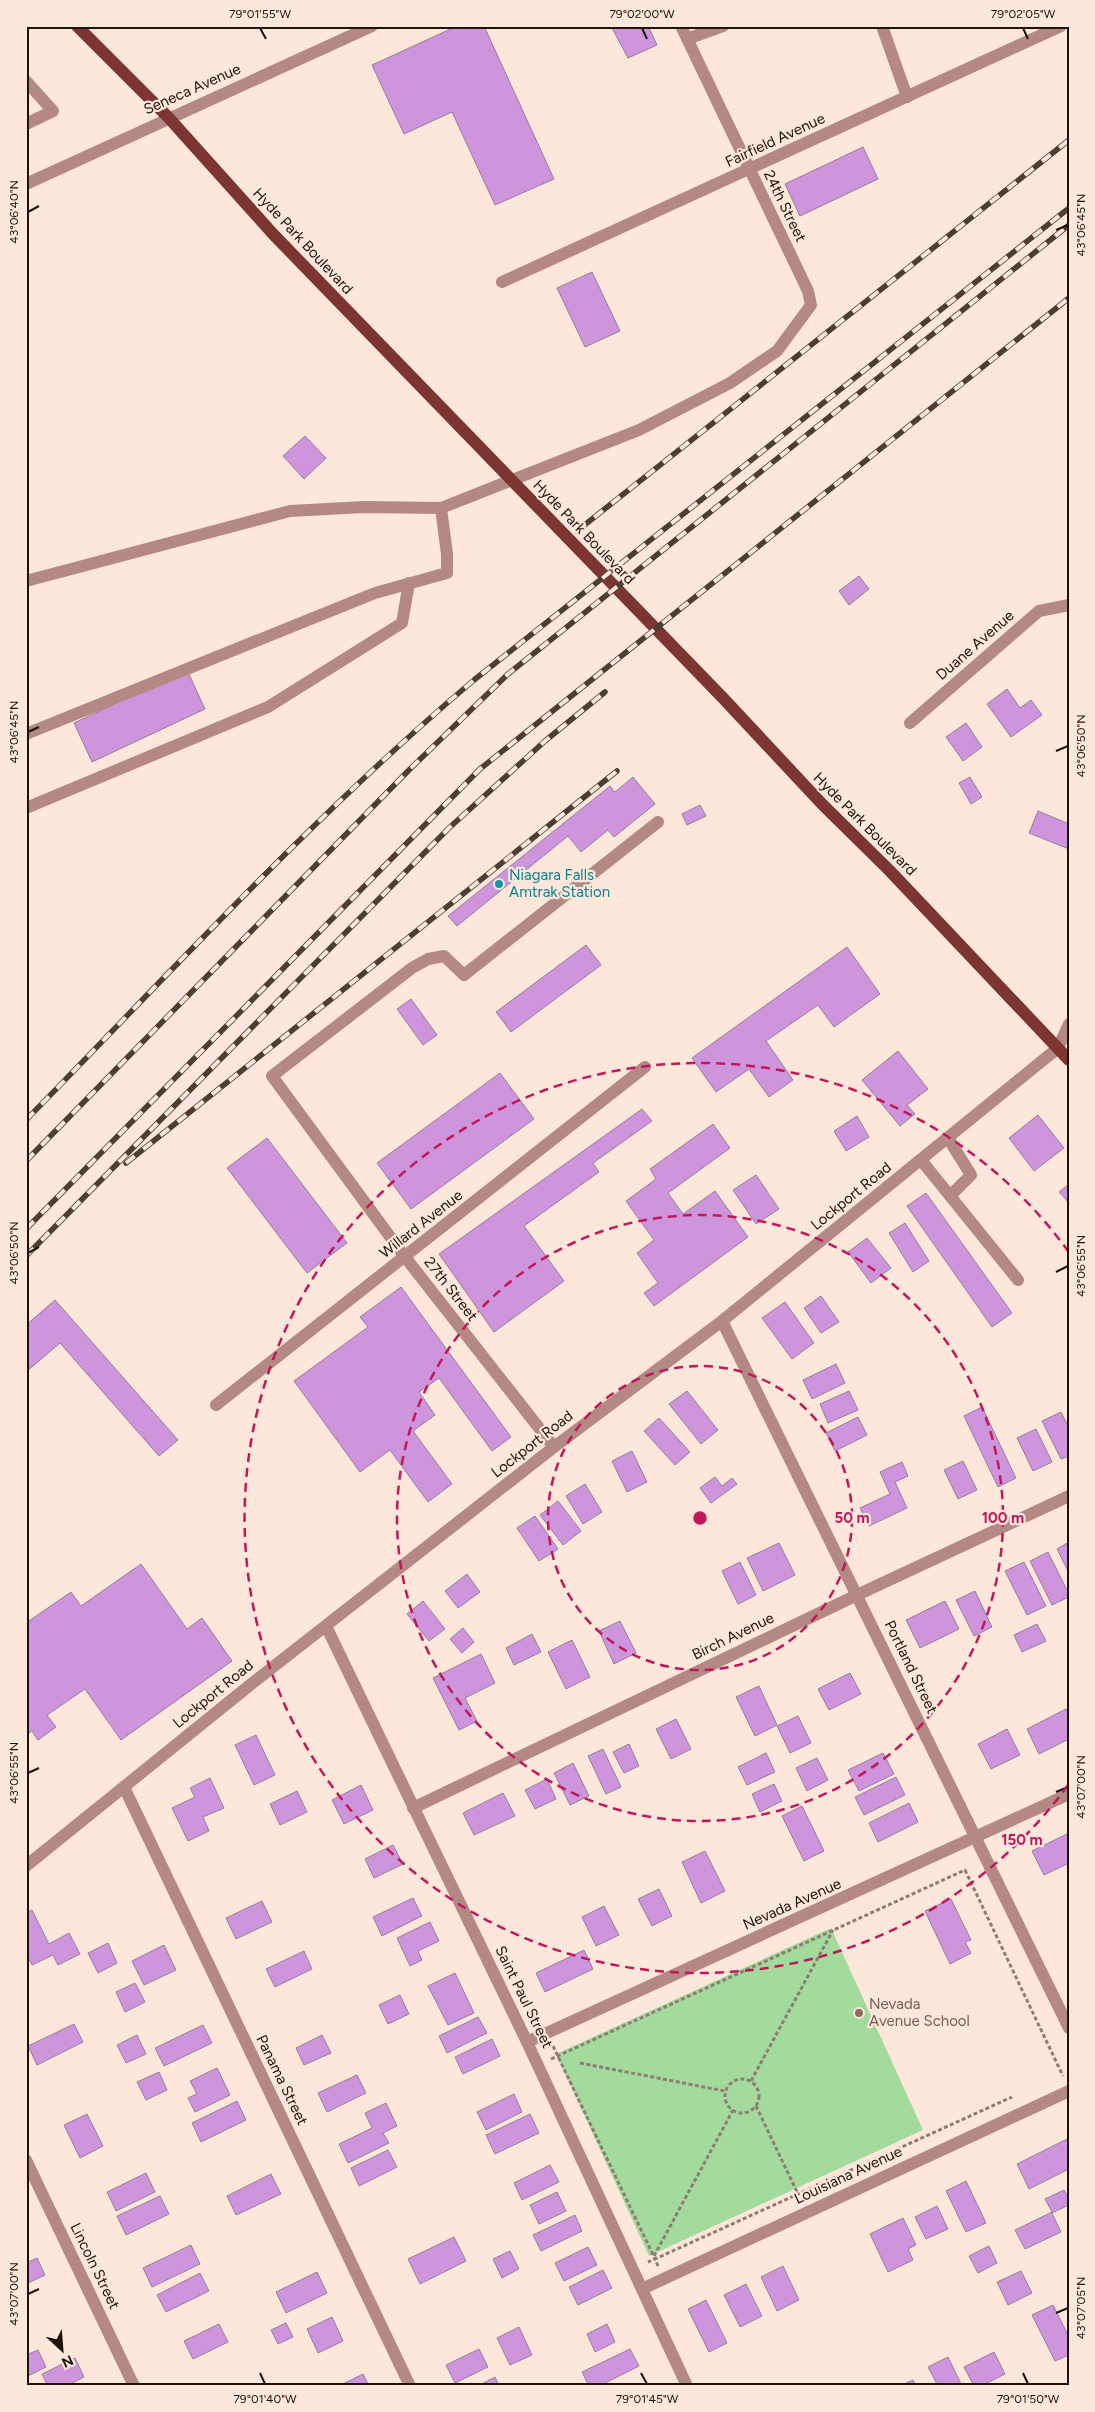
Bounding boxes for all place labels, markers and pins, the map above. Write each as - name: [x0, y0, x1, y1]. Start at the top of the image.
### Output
- place label: Niagara Falls Amtrak Station: [509, 866, 610, 901]
- marker: Niagara Falls Amtrak Station: [493, 878, 505, 890]
- centre of rings: [691, 1509, 709, 1527]
- place label: Nevada Avenue School: [869, 1995, 970, 2030]
- marker: Nevada Avenue School: [853, 2007, 865, 2019]

